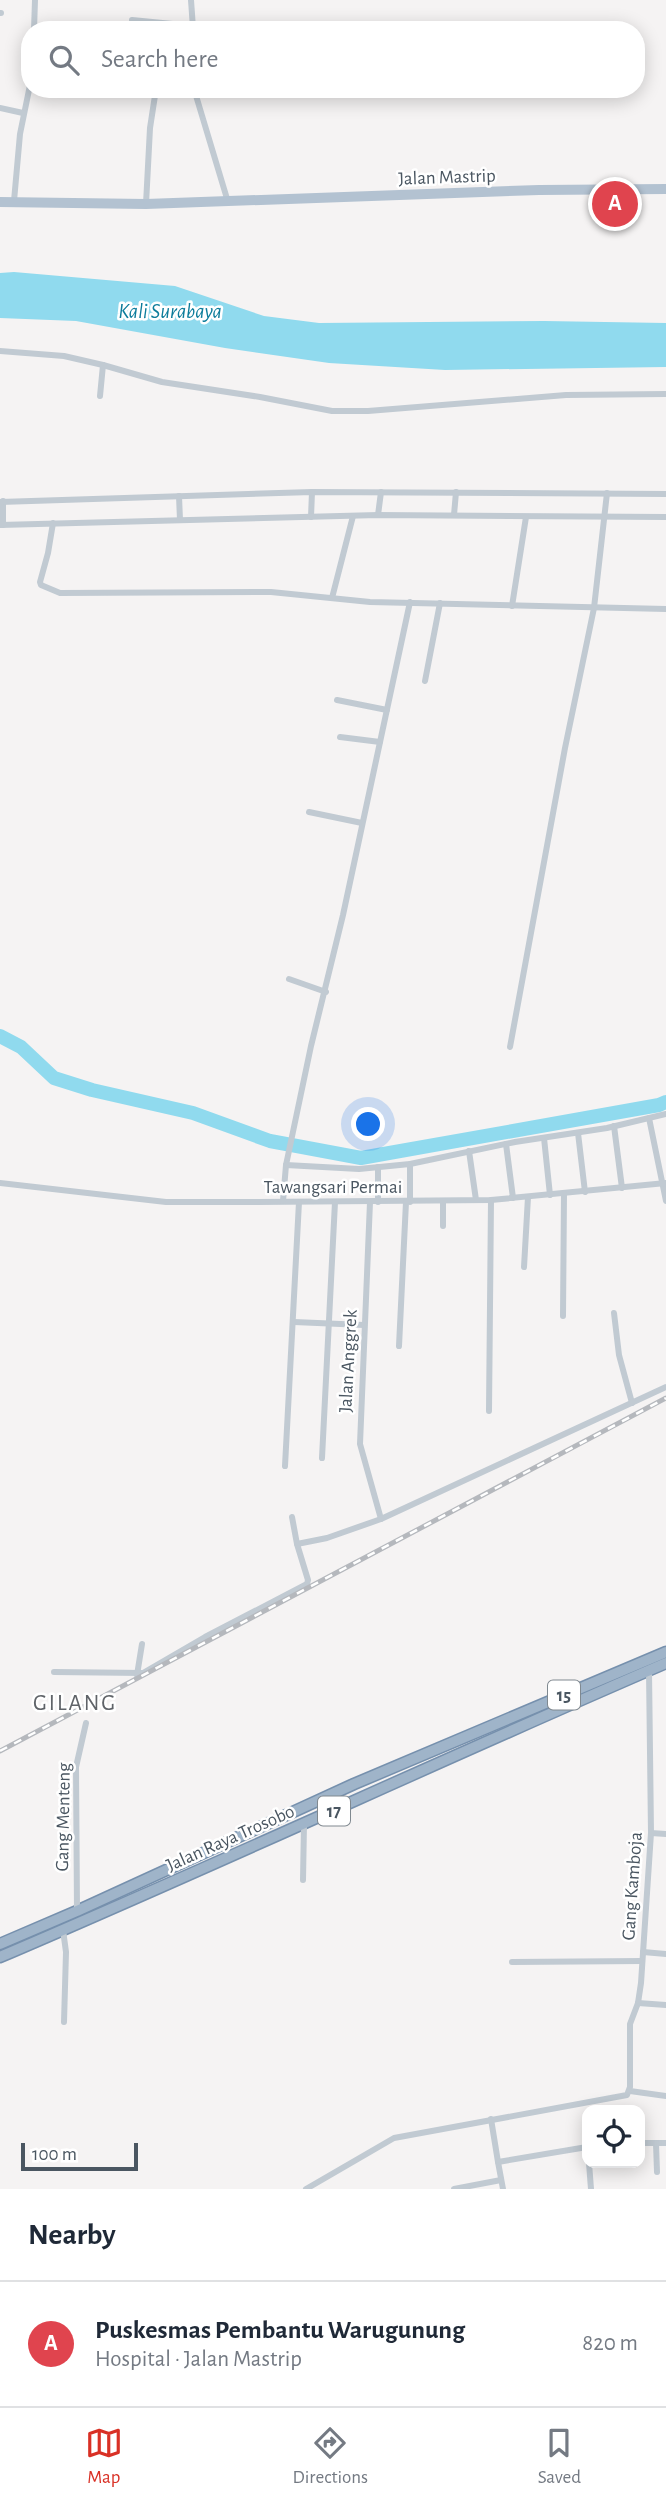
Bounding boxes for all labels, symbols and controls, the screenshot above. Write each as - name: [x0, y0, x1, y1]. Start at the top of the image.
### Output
- search box: [21, 21, 645, 98]
- icon: search: [45, 41, 83, 79]
- text: Search here: [101, 46, 219, 72]
- street label: Jalan Mastrip: [398, 166, 496, 189]
- pin: A: [592, 178, 638, 230]
- water label: Kali Surabaya: [118, 301, 222, 322]
- your location: [351, 1107, 385, 1141]
- street label: Tawangsari Permai: [264, 1178, 402, 1197]
- street label: Jalan Anggrek: [336, 1309, 361, 1413]
- road number: 15: [548, 1680, 580, 1710]
- district label: GILANG: [33, 1692, 117, 1715]
- street label: Gang Menteng: [53, 1762, 74, 1872]
- road number: 17: [318, 1797, 350, 1826]
- street label: Jalan Raya Trosobo: [164, 1802, 297, 1875]
- street label: Gang Kamboja: [619, 1831, 646, 1941]
- map controls: [582, 2105, 645, 2168]
- button: locate: [582, 2105, 645, 2168]
- scale bar: [21, 2140, 138, 2172]
- text: 100 m: [32, 2145, 77, 2164]
- text: Nearby: [28, 2220, 116, 2250]
- text: Puskesmas Pembantu Warugunung: [95, 2317, 465, 2343]
- text: A: [44, 2332, 58, 2355]
- text: 820 m: [582, 2332, 638, 2355]
- text: Hospital · Jalan Mastrip: [95, 2348, 302, 2371]
- tab: Map: [85, 2424, 123, 2489]
- tab: Directions: [292, 2424, 368, 2489]
- tab: Saved: [538, 2424, 581, 2489]

